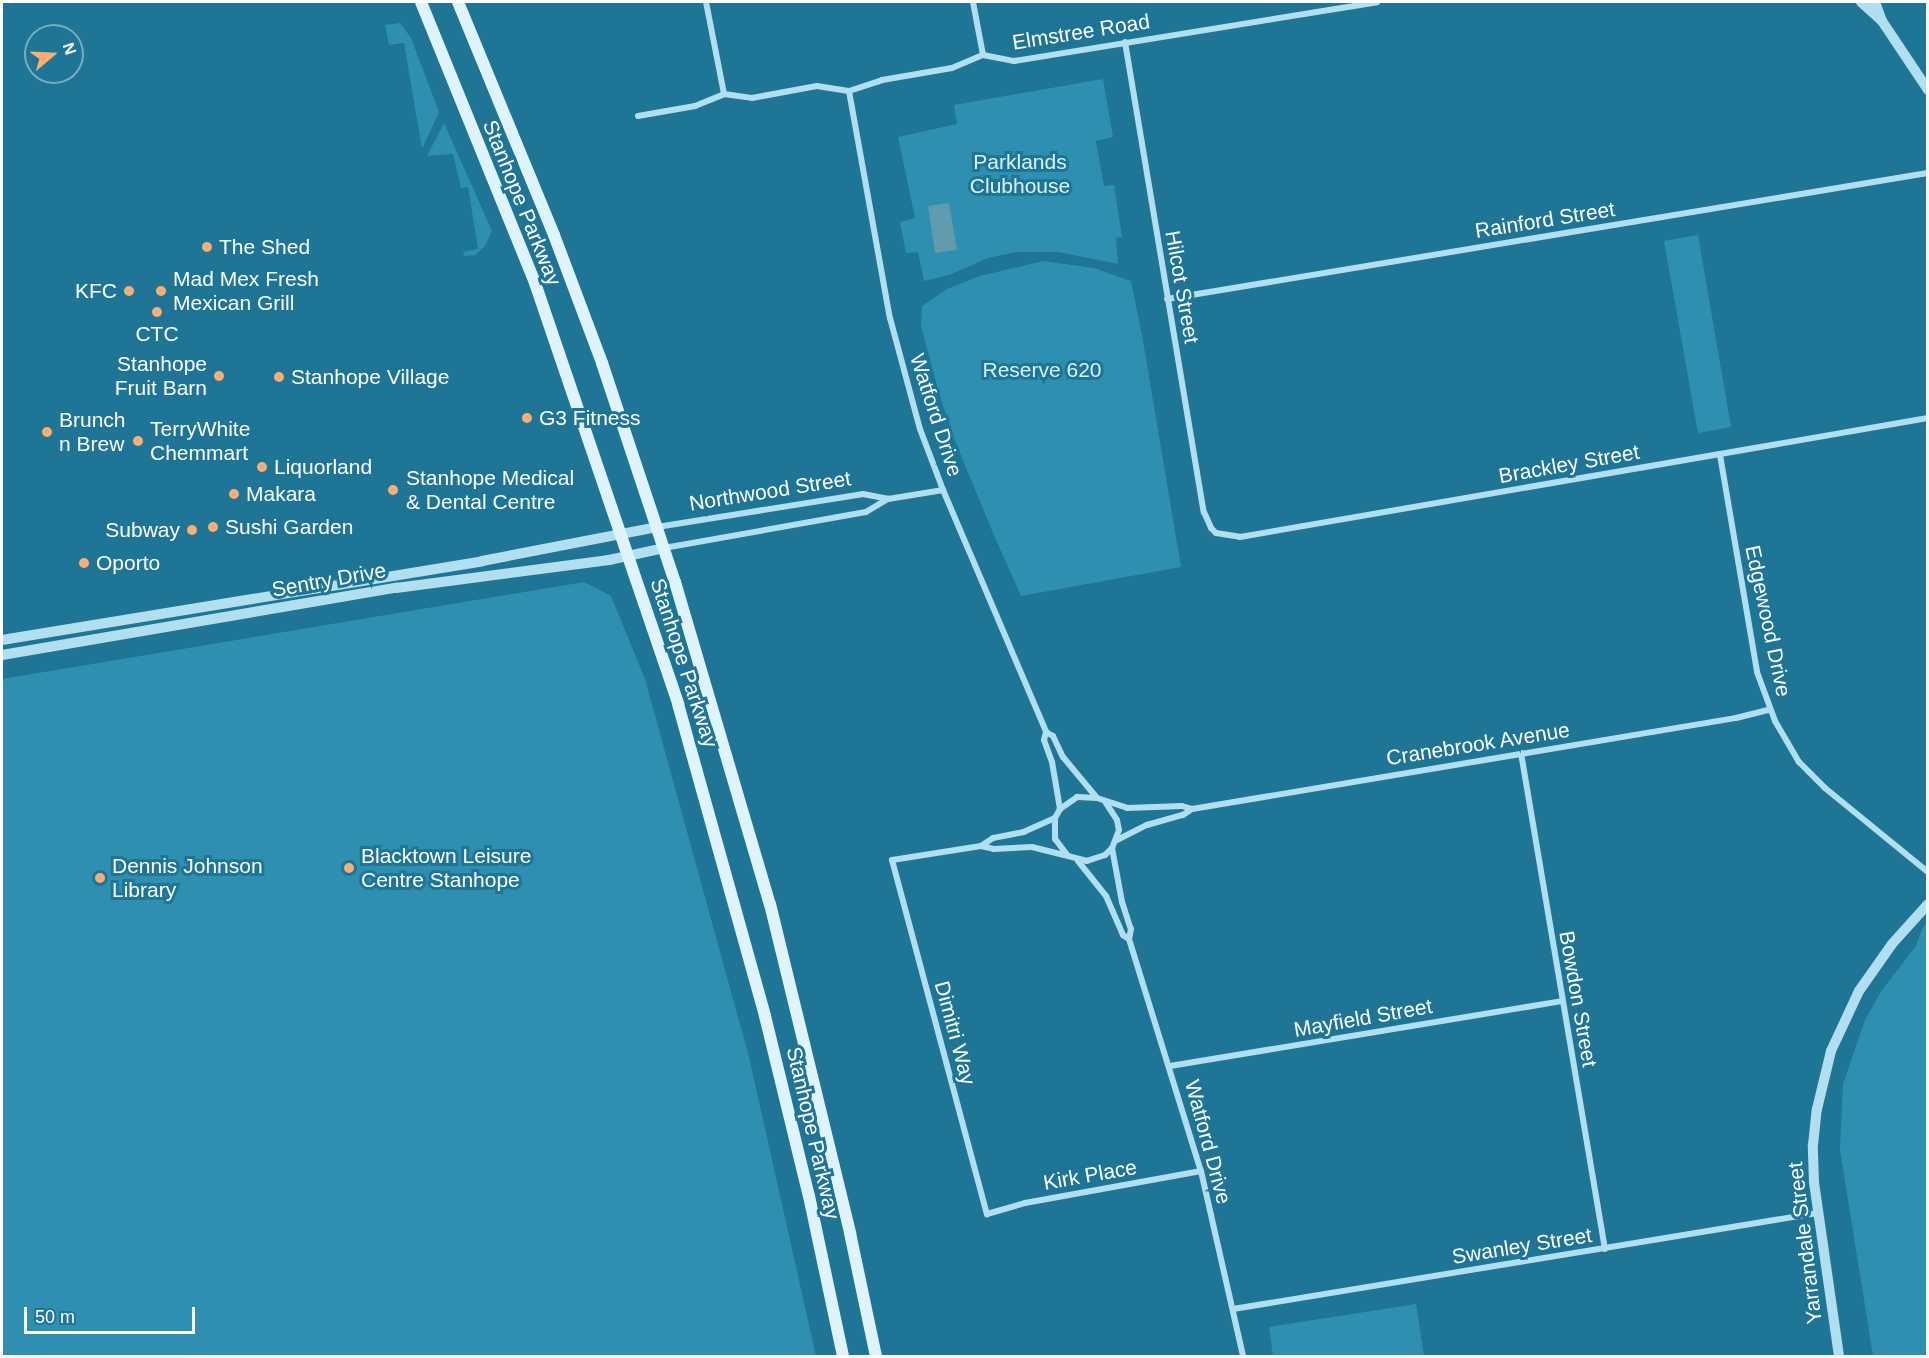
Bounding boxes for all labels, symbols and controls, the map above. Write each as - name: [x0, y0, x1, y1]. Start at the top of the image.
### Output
- street label: Elmstree Road: [1010, 9, 1152, 55]
- north arrow: [24, 24, 84, 84]
- text: N: [60, 40, 80, 57]
- street label: Stanhope Parkway: [477, 117, 567, 289]
- park label: Parklands Clubhouse: [970, 149, 1070, 199]
- street label: Rainford Street: [1473, 197, 1617, 243]
- street label: Hilcot Street: [1160, 228, 1204, 346]
- place label: The Shed: [219, 234, 310, 260]
- marker: The Shed: [200, 240, 214, 254]
- place label: Mad Mex Fresh Mexican Grill: [173, 266, 319, 316]
- place label: KFC: [75, 278, 117, 304]
- marker: KFC: [122, 284, 136, 298]
- marker: Mad Mex Fresh Mexican Grill: [154, 284, 168, 298]
- marker: CTC: [150, 305, 164, 319]
- place label: CTC: [135, 321, 179, 347]
- street label: Watford Drive: [904, 350, 968, 480]
- place label: Stanhope Fruit Barn: [115, 351, 207, 401]
- park label: Reserve 620: [982, 357, 1102, 383]
- place label: Stanhope Village: [291, 364, 449, 390]
- marker: Stanhope Fruit Barn: [212, 369, 226, 383]
- marker: Stanhope Village: [272, 370, 286, 384]
- place label: G3 Fitness: [539, 405, 641, 431]
- place label: Brunch n Brew: [59, 407, 126, 457]
- marker: G3 Fitness: [520, 411, 534, 425]
- place label: TerryWhite Chemmart: [150, 416, 250, 466]
- marker: Brunch n Brew: [40, 425, 54, 439]
- marker: TerryWhite Chemmart: [131, 434, 145, 448]
- street label: Brackley Street: [1497, 439, 1641, 489]
- place label: Liquorland: [274, 454, 372, 480]
- marker: Liquorland: [255, 460, 269, 474]
- place label: Stanhope Medical & Dental Centre: [406, 465, 574, 515]
- street label: Northwood Street: [687, 466, 853, 516]
- place label: Makara: [246, 481, 316, 507]
- marker: Stanhope Medical & Dental Centre: [384, 481, 402, 499]
- marker: Makara: [227, 487, 241, 501]
- place label: Sushi Garden: [225, 514, 353, 540]
- place label: Subway: [105, 517, 180, 543]
- marker: Sushi Garden: [206, 520, 220, 534]
- marker: Subway: [185, 523, 199, 537]
- street label: Edgewood Drive: [1740, 543, 1796, 699]
- place label: Oporto: [96, 550, 160, 576]
- marker: Oporto: [77, 556, 91, 570]
- street label: Sentry Drive: [270, 558, 388, 602]
- street label: Stanhope Parkway: [645, 575, 723, 751]
- street label: Cranebrook Avenue: [1384, 717, 1572, 771]
- place label: Blacktown Leisure Centre Stanhope: [361, 843, 531, 893]
- place label: Dennis Johnson Library: [112, 853, 263, 903]
- marker: Blacktown Leisure Centre Stanhope: [342, 861, 356, 875]
- marker: Dennis Johnson Library: [93, 871, 107, 885]
- street label: Bowdon Street: [1554, 929, 1602, 1069]
- street label: Dimitri Way: [929, 978, 981, 1088]
- street label: Mayfield Street: [1292, 993, 1434, 1043]
- street label: Stanhope Parkway: [781, 1044, 845, 1222]
- street label: Watford Drive: [1179, 1077, 1237, 1207]
- street label: Kirk Place: [1041, 1154, 1139, 1196]
- street label: Yarrandale Street: [1783, 1161, 1827, 1325]
- street label: Swanley Street: [1450, 1223, 1594, 1269]
- scale bar: [27, 1295, 198, 1333]
- text: 50 m: [35, 1307, 75, 1327]

